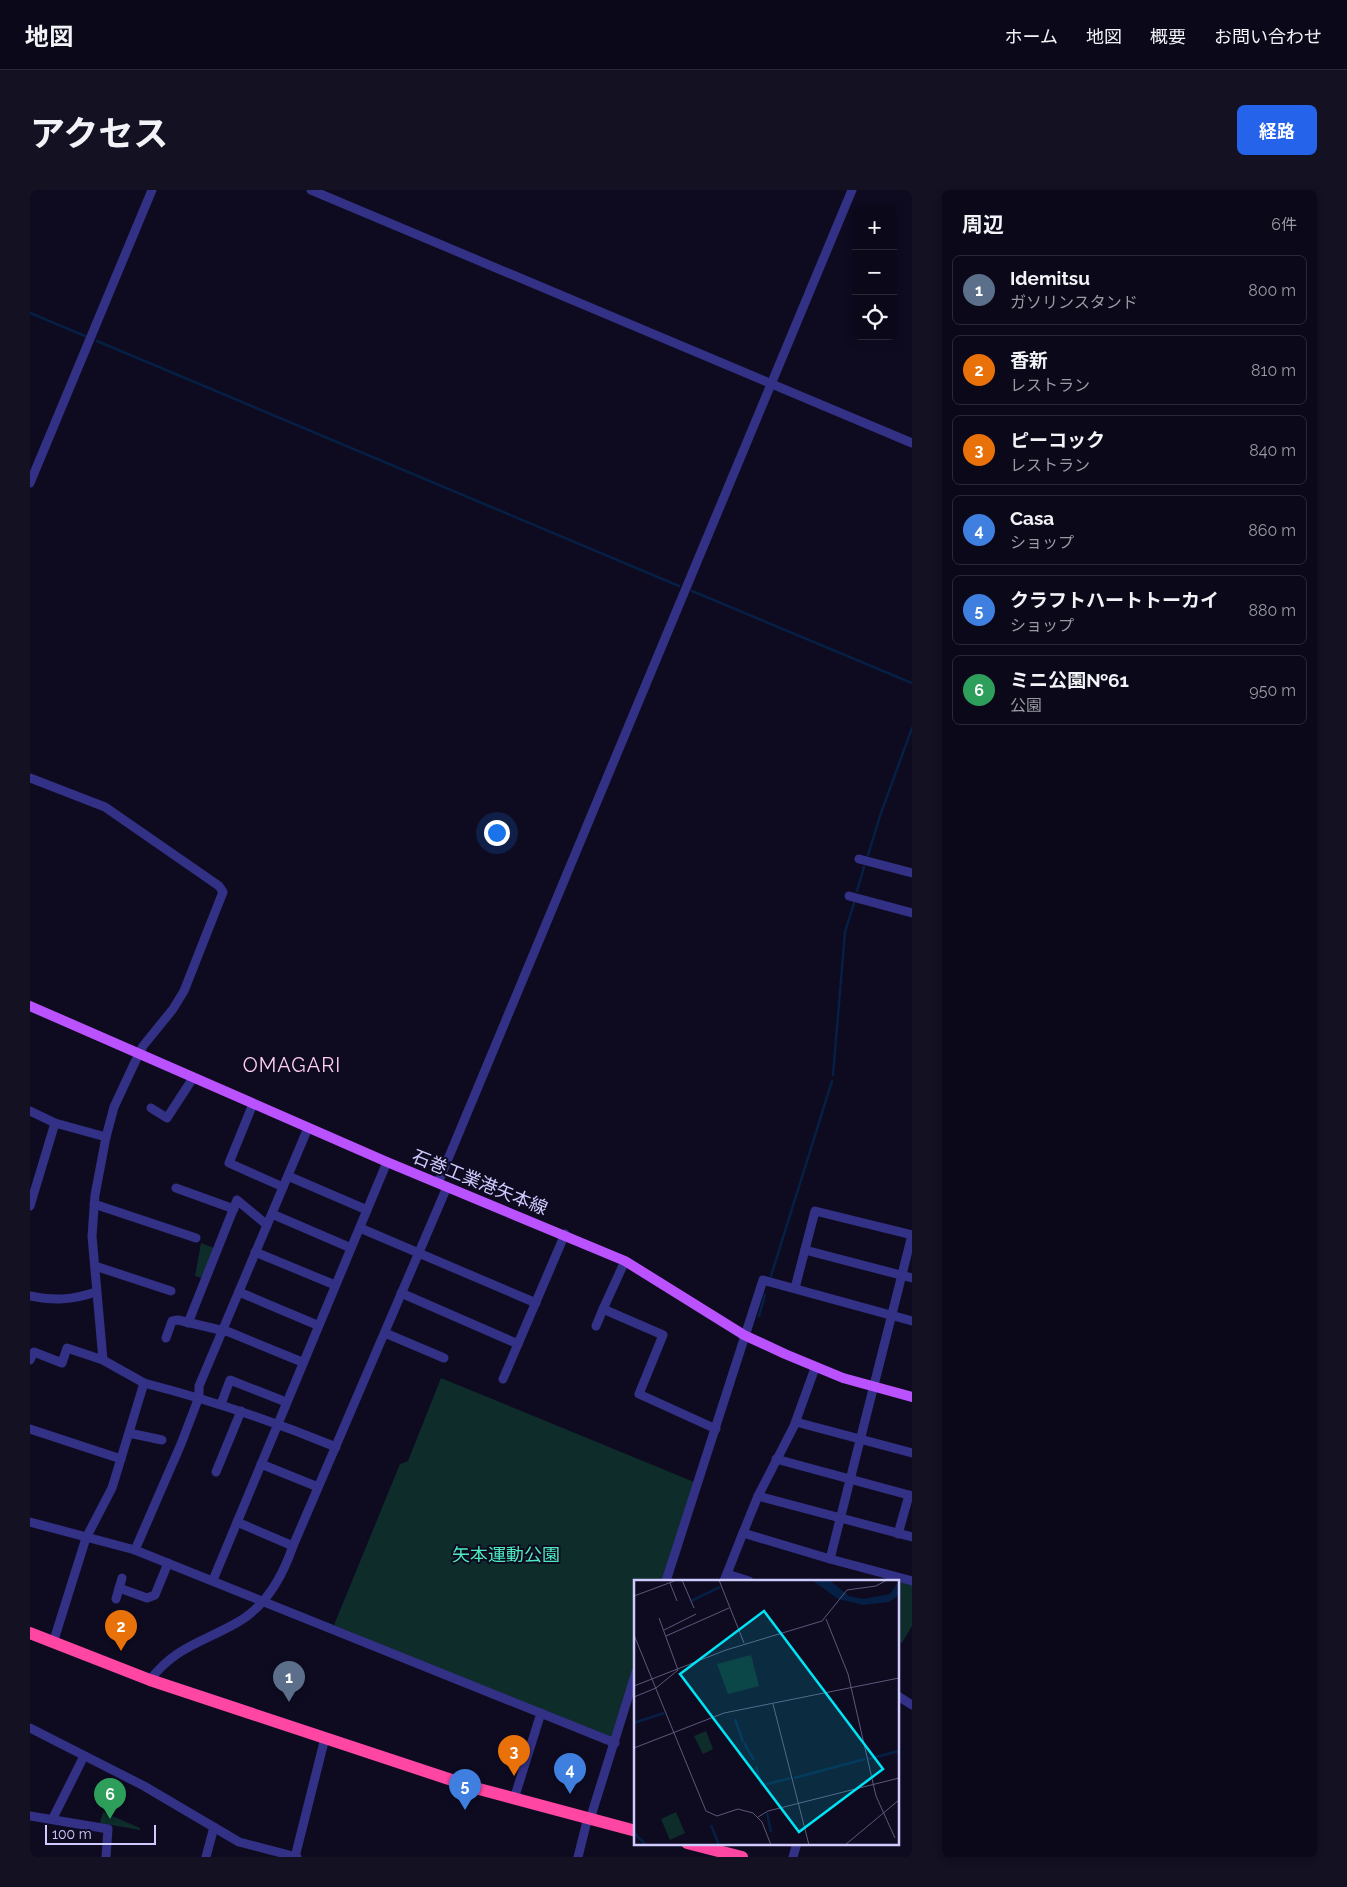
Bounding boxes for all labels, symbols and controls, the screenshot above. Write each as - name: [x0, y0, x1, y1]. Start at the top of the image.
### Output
- text: 地図: [25, 22, 73, 51]
- text: ホーム: [1005, 26, 1058, 47]
- text: 地図: [1086, 26, 1122, 47]
- text: 概要: [1150, 26, 1186, 47]
- text: お問い合わせ: [1214, 26, 1322, 47]
- button: 経路: [1237, 105, 1317, 155]
- text: アクセス: [30, 113, 168, 154]
- map controls: [852, 205, 897, 340]
- button: +: [852, 205, 897, 250]
- text: 周辺: [962, 212, 1004, 237]
- text: 6件: [1271, 215, 1297, 234]
- button: −: [852, 250, 897, 295]
- text: Idemitsu: [1010, 267, 1090, 289]
- text: 1: [975, 281, 983, 300]
- text: 800 m: [1248, 281, 1296, 300]
- text: ガソリンスタンド: [1010, 293, 1138, 312]
- button: locate: [852, 295, 897, 340]
- text: 香新: [1010, 349, 1048, 371]
- text: 2: [974, 361, 984, 380]
- text: 810 m: [1251, 361, 1296, 380]
- text: レストラン: [1010, 376, 1090, 395]
- text: ピーコック: [1010, 429, 1105, 451]
- text: 3: [975, 441, 983, 460]
- text: 840 m: [1249, 441, 1296, 460]
- text: レストラン: [1010, 456, 1090, 475]
- text: Casa: [1010, 507, 1054, 529]
- text: 4: [974, 521, 984, 540]
- text: 860 m: [1248, 521, 1296, 540]
- text: ショップ: [1010, 533, 1074, 552]
- text: クラフトハートトーカイ: [1010, 589, 1219, 611]
- text: 5: [975, 601, 983, 620]
- text: 880 m: [1248, 601, 1296, 620]
- text: ショップ: [1010, 616, 1074, 635]
- text: ミニ公園№61: [1010, 669, 1129, 691]
- text: 6: [974, 681, 984, 700]
- text: 950 m: [1249, 681, 1296, 700]
- text: 公園: [1010, 696, 1042, 715]
- your location: [484, 820, 510, 846]
- district label: OMAGARI: [243, 1053, 341, 1077]
- street label: 石巻工業港矢本線: [409, 1145, 551, 1219]
- park label: 矢本運動公園: [452, 1544, 560, 1565]
- inset map: [634, 1580, 899, 1844]
- pin: 2: [105, 1610, 137, 1651]
- pin: 1: [273, 1661, 305, 1702]
- pin: 3: [498, 1735, 530, 1776]
- pin: 4: [554, 1753, 586, 1794]
- pin: 5: [449, 1769, 481, 1810]
- pin: 6: [94, 1778, 126, 1819]
- scale bar: [45, 1822, 156, 1845]
- text: 100 m: [52, 1826, 92, 1842]

